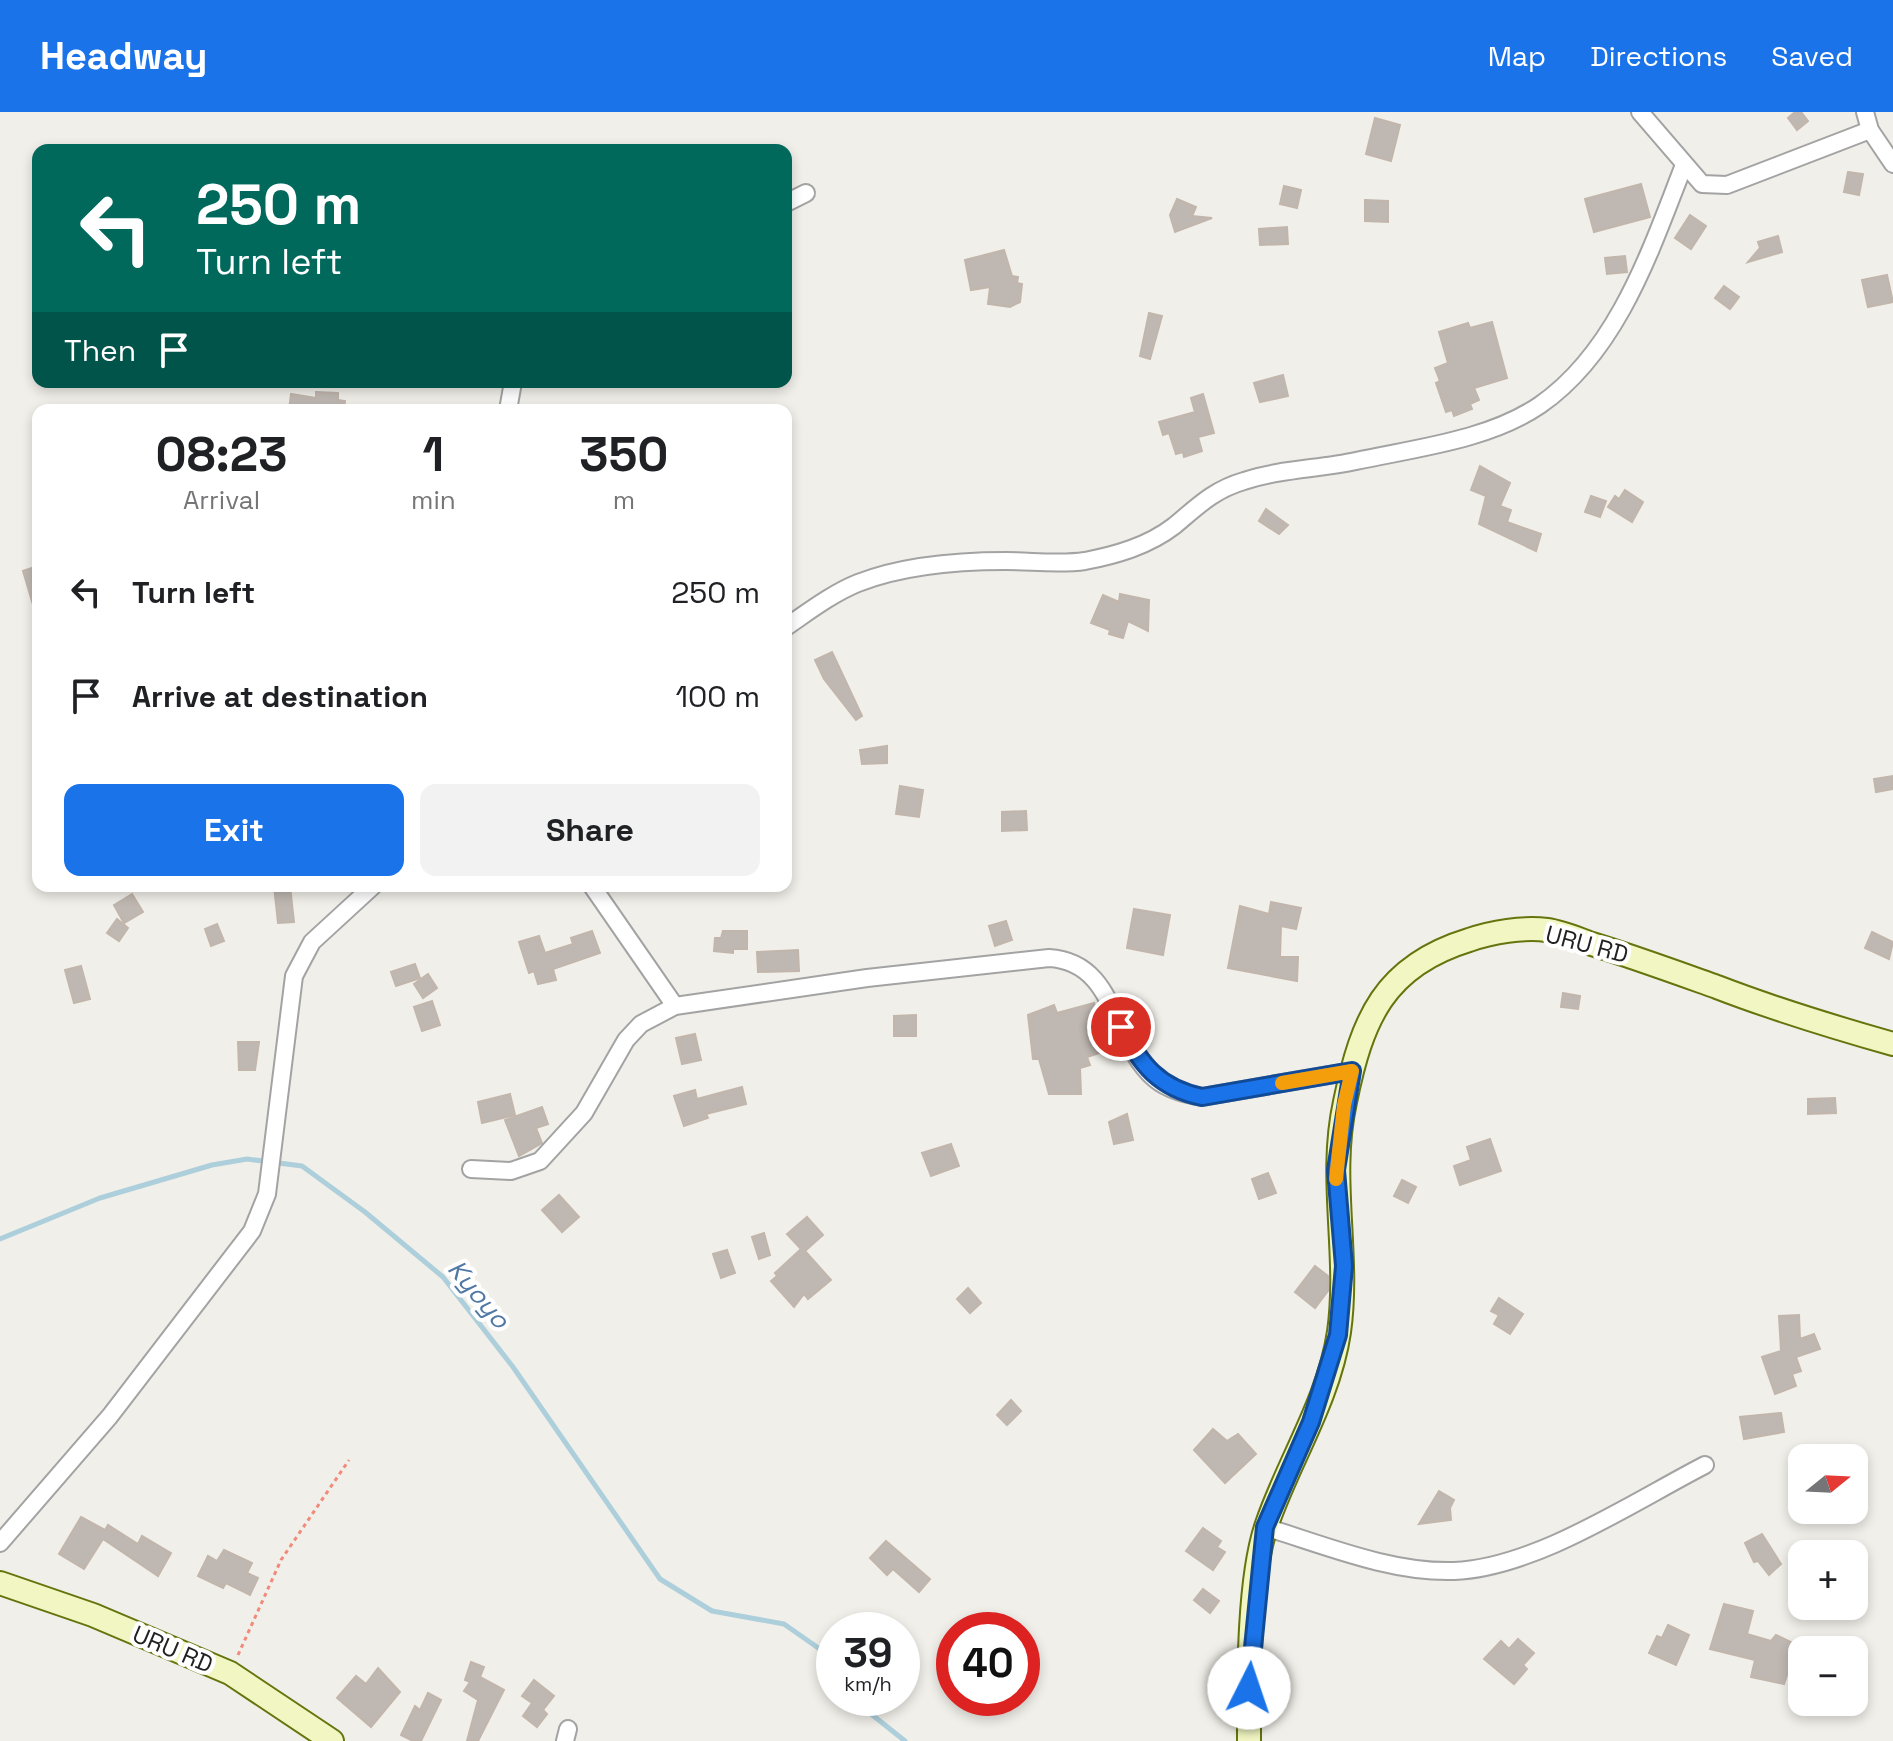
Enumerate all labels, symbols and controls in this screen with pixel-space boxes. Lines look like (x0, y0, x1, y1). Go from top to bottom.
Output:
text: Headway (40, 32, 207, 80)
text: Map (1488, 38, 1546, 74)
text: Directions (1590, 38, 1727, 74)
text: Saved (1771, 38, 1853, 74)
text: 250 m (196, 169, 361, 240)
icon: left (64, 176, 168, 280)
text: Turn left (196, 239, 343, 285)
icon: arrive (152, 328, 196, 372)
text: Then (64, 331, 136, 370)
text: 08:23 (156, 424, 287, 485)
text: 1 (423, 424, 444, 485)
text: 350 (579, 424, 668, 485)
text: Arrival (183, 483, 260, 517)
text: min (411, 483, 456, 517)
text: m (613, 483, 635, 517)
icon: left (64, 570, 108, 614)
text: Turn left (132, 573, 255, 612)
text: 250 m (671, 573, 760, 612)
icon: arrive (64, 674, 108, 718)
text: Arrive at destination (132, 677, 428, 716)
text: 100 m (675, 677, 760, 716)
button: Exit (64, 784, 404, 876)
button: Share (420, 784, 760, 876)
street label: URU RD (1542, 918, 1632, 970)
pin (1087, 993, 1155, 1061)
icon: arrive (1099, 1005, 1143, 1049)
water label: Kyoyo (440, 1253, 518, 1336)
north arrow (1788, 1444, 1868, 1524)
map controls (1788, 1444, 1868, 1716)
button: + (1788, 1540, 1868, 1620)
speed limit sign: 40 (936, 1612, 1040, 1716)
street label: URU RD (128, 1618, 218, 1680)
text: 39 (843, 1628, 893, 1679)
button: − (1788, 1636, 1868, 1716)
position arrow (1207, 1646, 1291, 1730)
text: km/h (844, 1671, 892, 1697)

